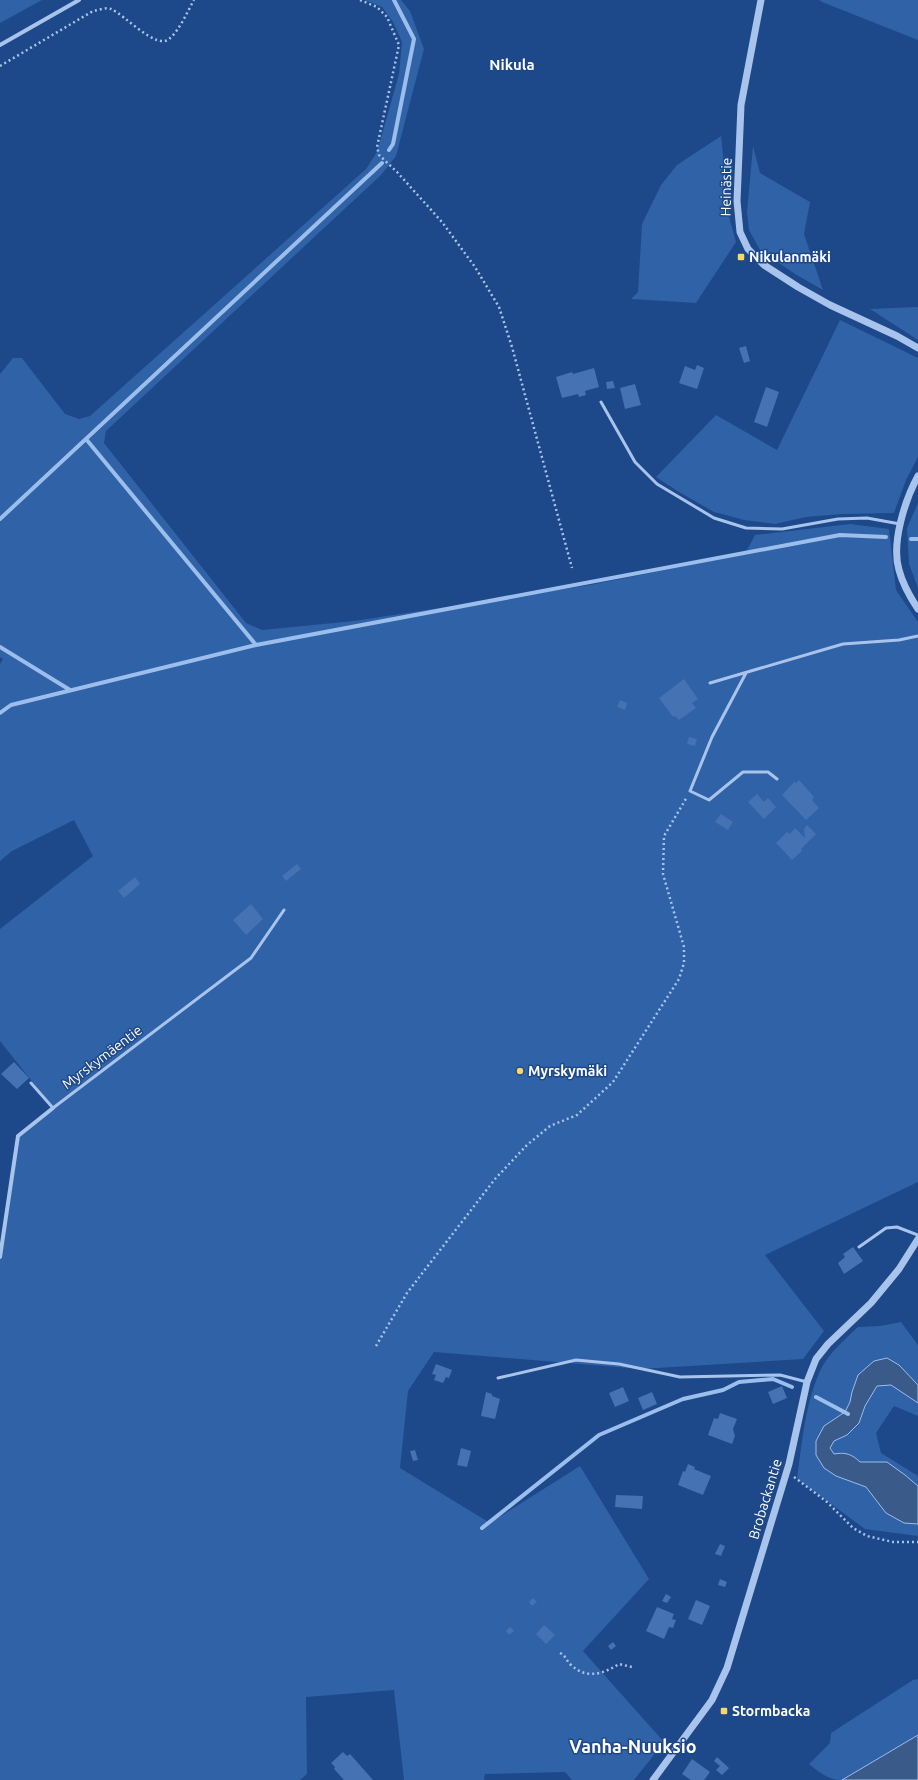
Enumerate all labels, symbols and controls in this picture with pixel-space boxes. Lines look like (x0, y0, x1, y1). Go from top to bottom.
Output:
district label: Nikula (489, 56, 535, 73)
street label: Heinästie (717, 157, 735, 217)
place label: Nikulanmäki (749, 249, 831, 265)
marker: Nikulanmäki (736, 252, 746, 262)
street label: Myrskymäentie (59, 1022, 145, 1092)
place label: Myrskymäki (528, 1063, 607, 1079)
marker: Myrskymäki (515, 1066, 525, 1076)
street label: Brobackantie (745, 1457, 785, 1541)
place label: Stormbacka (732, 1703, 810, 1719)
marker: Stormbacka (719, 1706, 729, 1716)
district label: Vanha-Nuuksio (569, 1736, 697, 1756)

